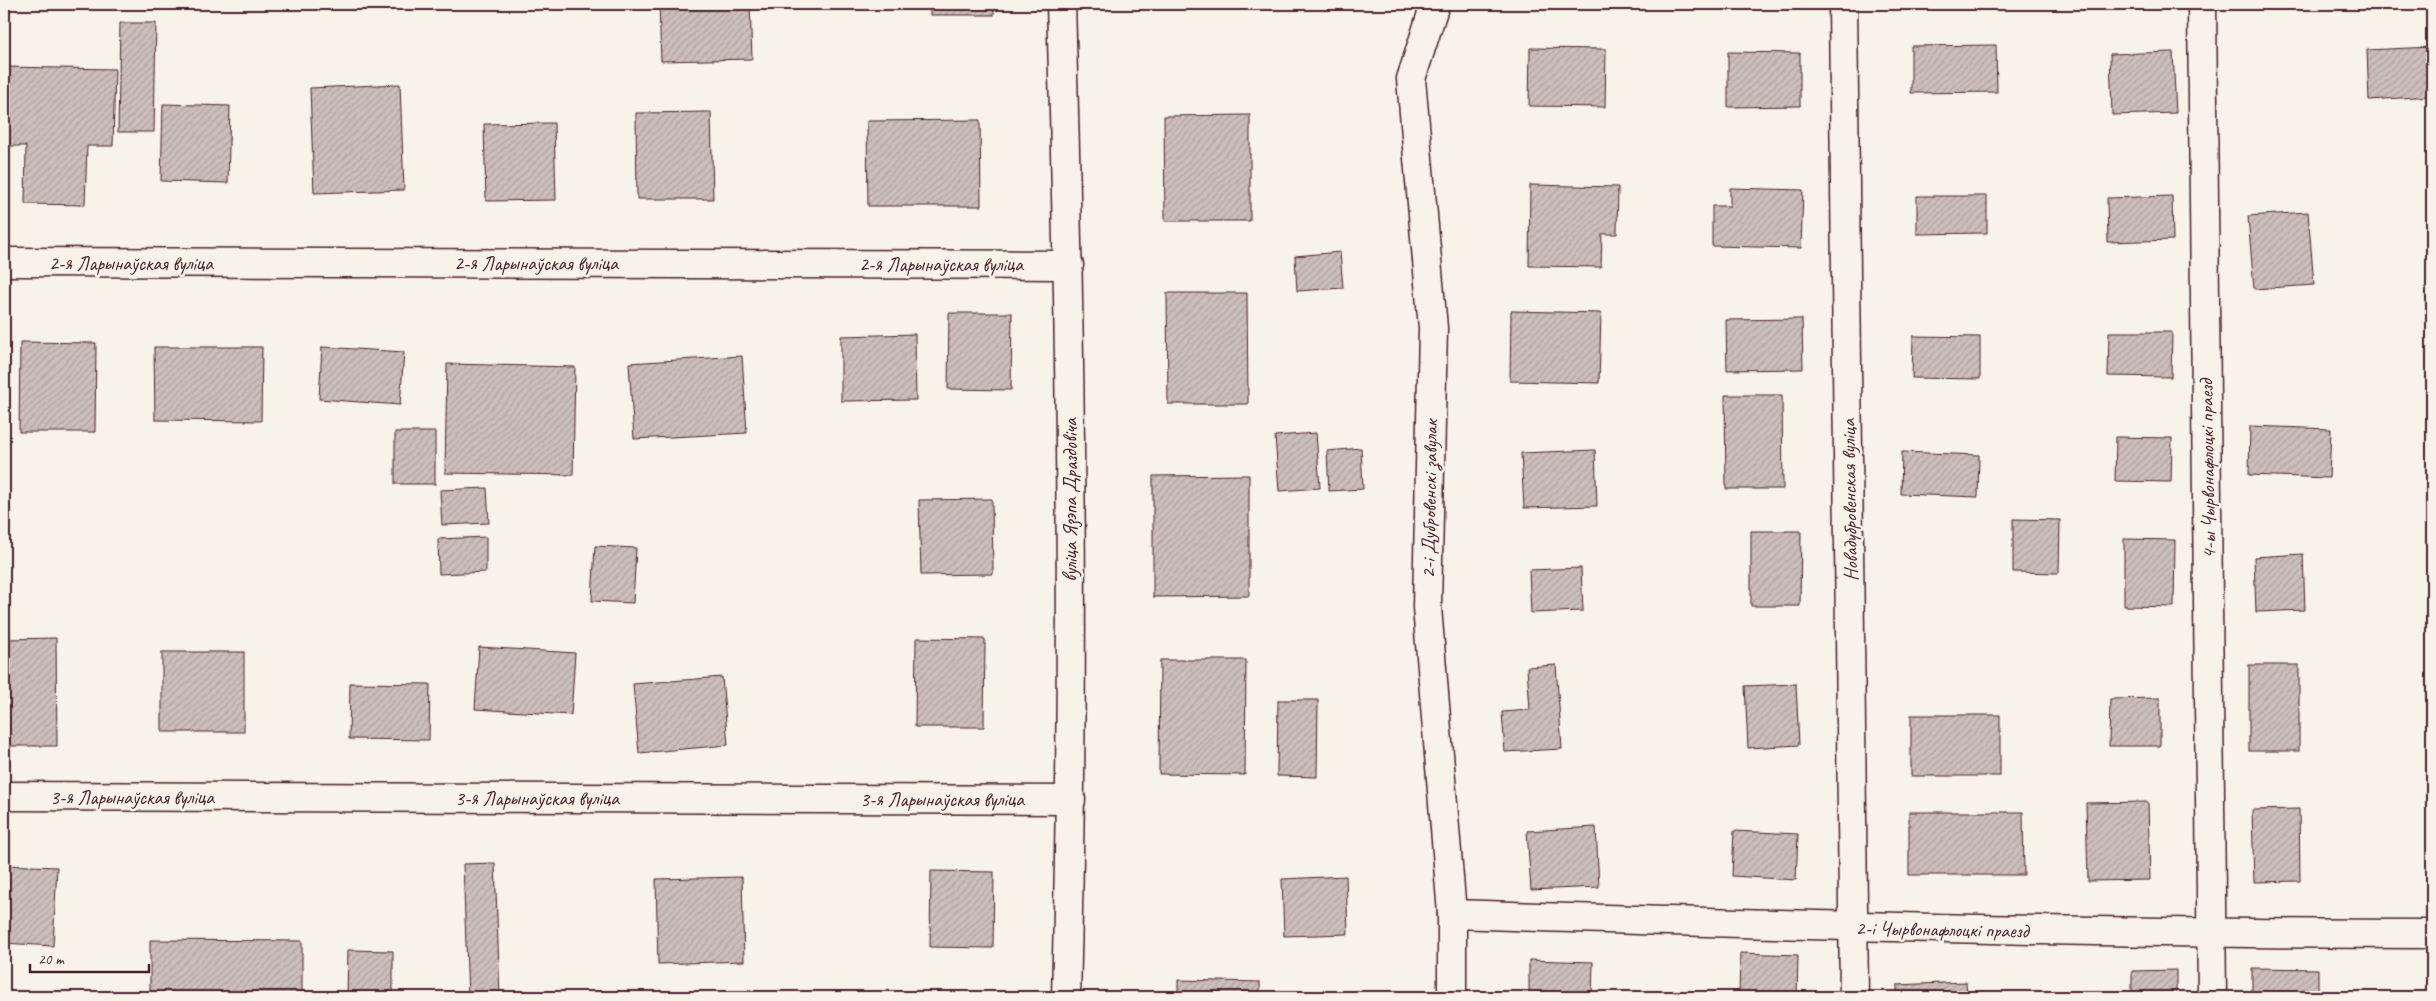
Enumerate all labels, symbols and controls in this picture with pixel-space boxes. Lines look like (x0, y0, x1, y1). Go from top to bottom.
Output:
street label: 2-я Ларынаўская вуліца (49, 251, 214, 276)
street label: 2-я Ларынаўская вуліца (454, 251, 619, 276)
street label: 2-я Ларынаўская вуліца (859, 252, 1024, 277)
street label: 4-ы Чырвонафлоцкі праезд (2193, 377, 2222, 559)
street label: вуліца Язэпа Драздовіча (1058, 417, 1083, 582)
street label: 2-і Дубровенскі завулак (1416, 418, 1444, 579)
street label: Новадубровенская вуліца (1836, 418, 1863, 581)
street label: 3-я Ларынаўская вуліца (50, 785, 215, 810)
street label: 3-я Ларынаўская вуліца (455, 786, 620, 811)
street label: 3-я Ларынаўская вуліца (860, 787, 1025, 812)
street label: 2-і Чырвонафлоцкі праезд (1855, 915, 2031, 944)
scale bar (30, 941, 149, 973)
text: 20 m (38, 950, 65, 969)

